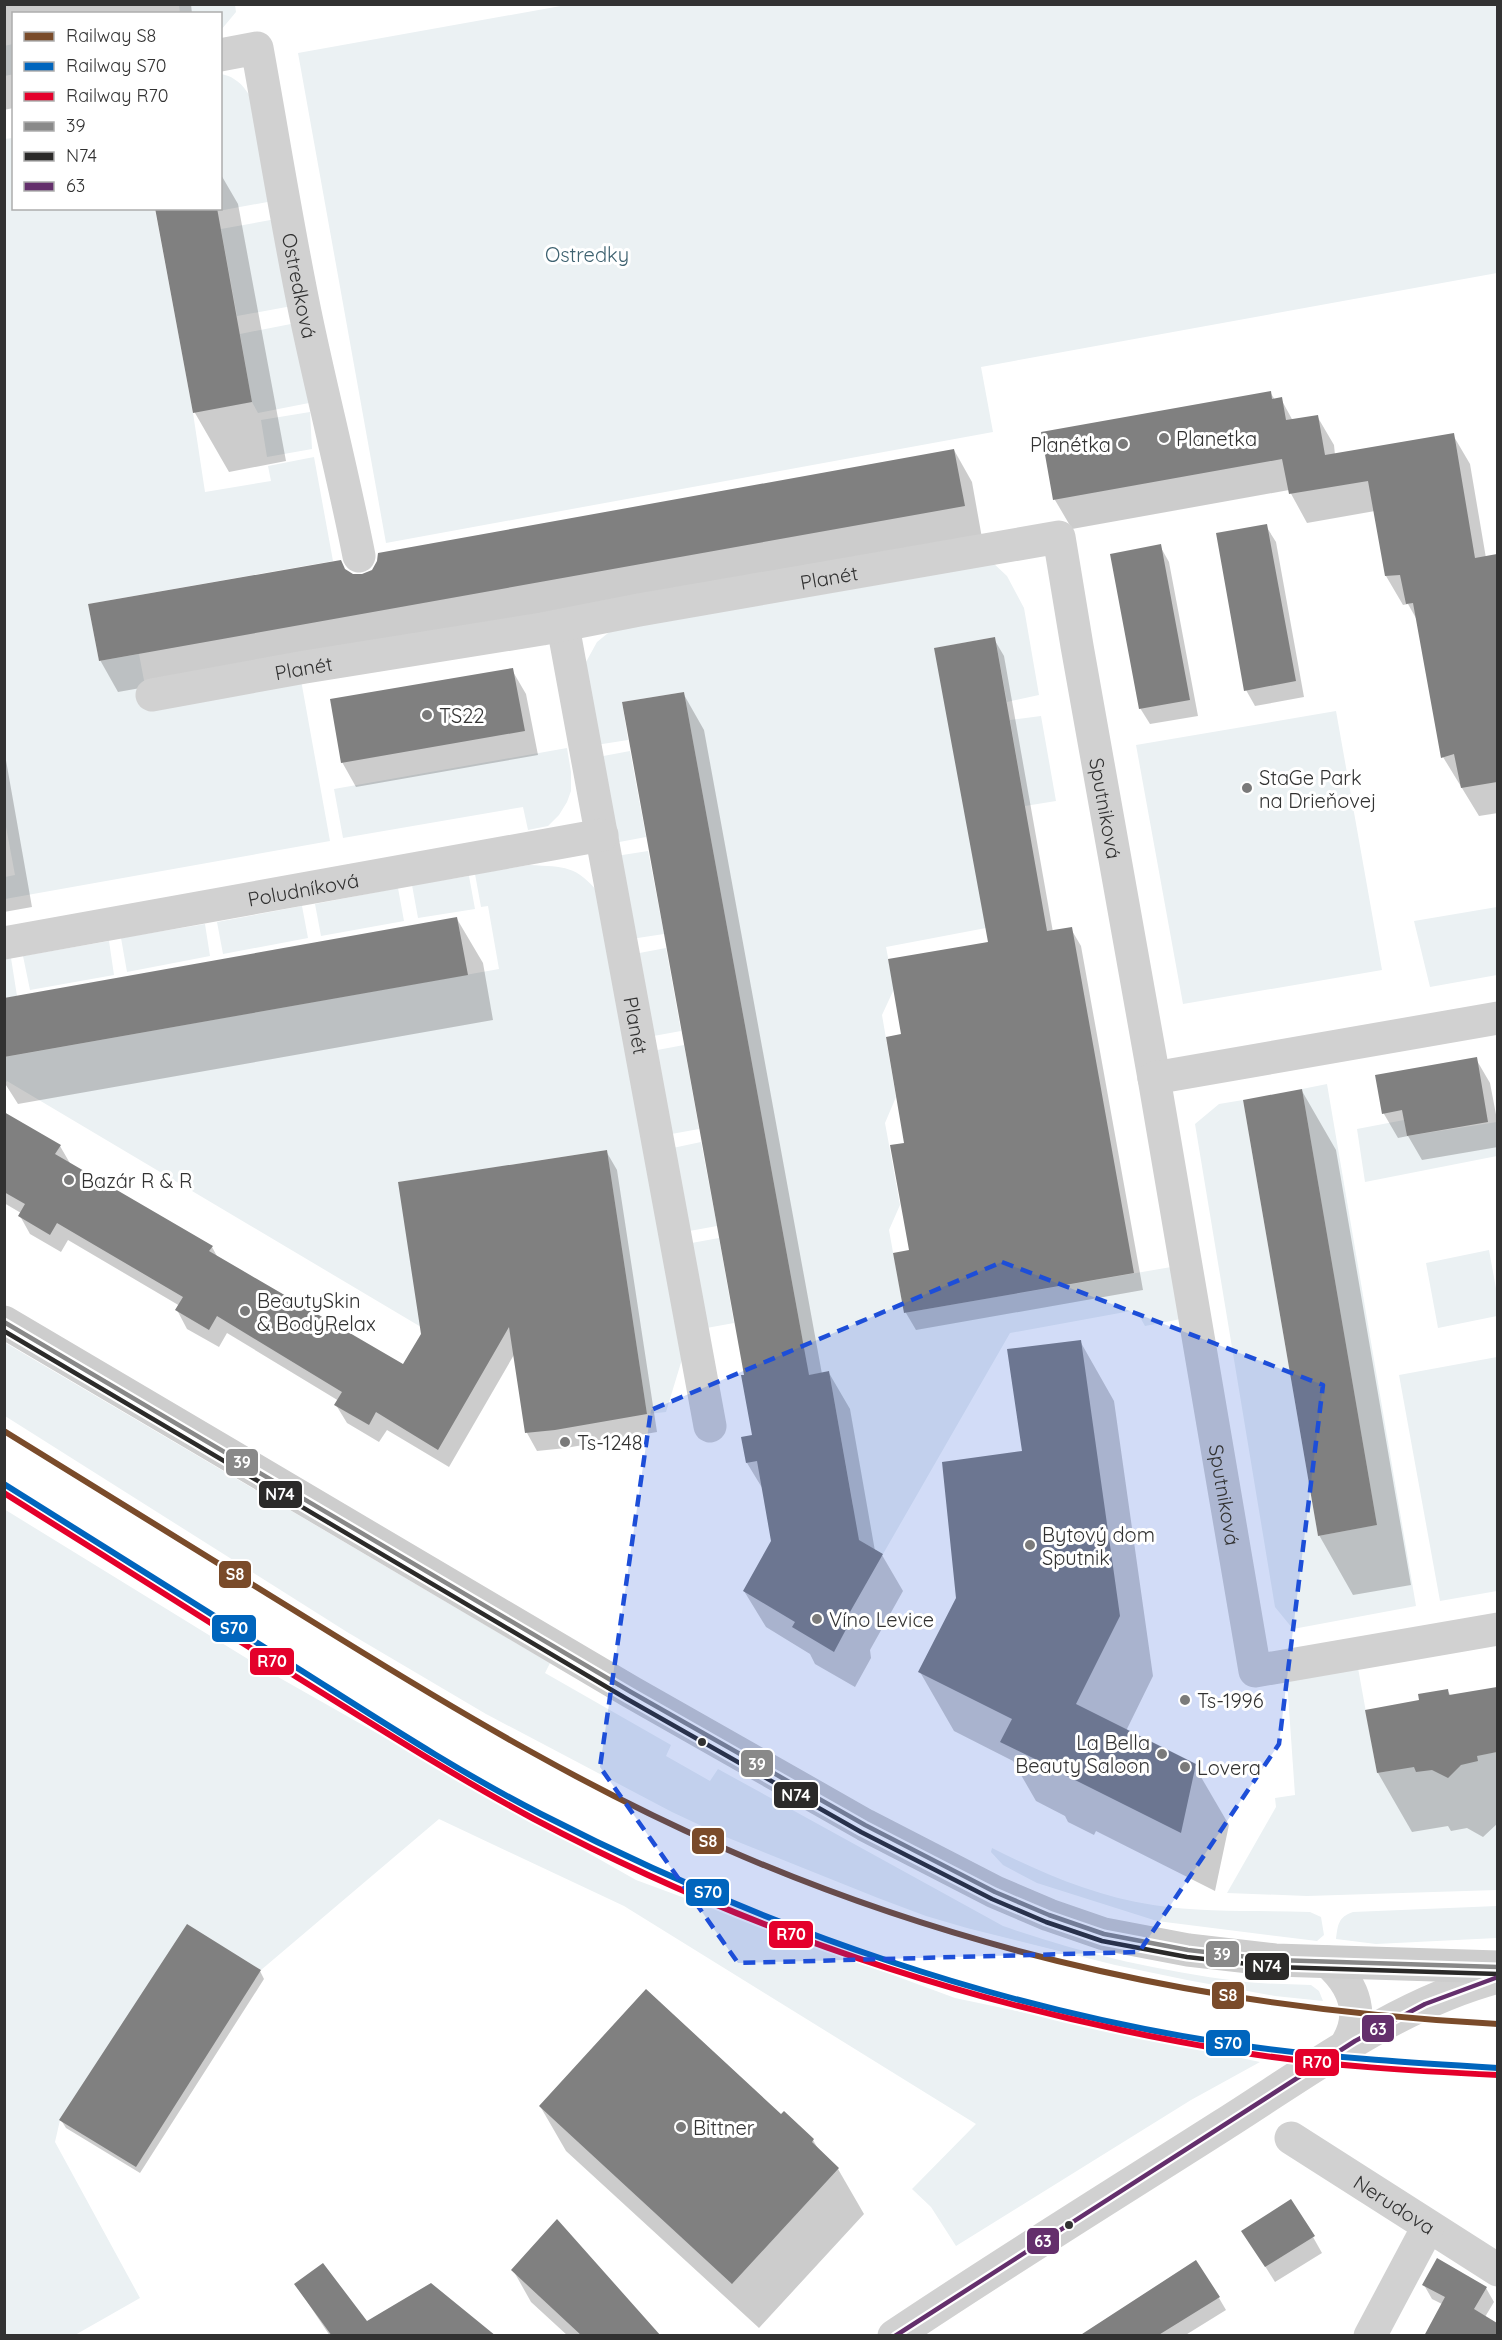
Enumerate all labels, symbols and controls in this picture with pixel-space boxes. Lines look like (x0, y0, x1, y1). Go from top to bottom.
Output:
legend (12, 12, 222, 210)
text: Railway S8 (66, 24, 156, 47)
text: Railway S70 (66, 54, 166, 77)
text: Railway R70 (66, 84, 168, 107)
text: 39 (66, 114, 85, 137)
text: N74 (66, 144, 97, 167)
text: 63 (66, 174, 85, 197)
street label: Ostredková (277, 231, 323, 341)
park label: Ostredky (545, 242, 629, 267)
place label: Planetka (1176, 426, 1257, 451)
marker: Planetka (1157, 431, 1171, 445)
place label: Planétka (1030, 432, 1111, 457)
marker: Planétka (1116, 437, 1130, 451)
street label: Planét (798, 560, 860, 594)
street label: Planét (273, 650, 334, 685)
place label: TS22 (439, 703, 484, 728)
marker: TS22 (420, 708, 434, 722)
street label: Sputniková (1085, 756, 1127, 861)
place label: StaGe Park na Drieňovej (1259, 765, 1377, 813)
marker: StaGe Park na Drieňovej (1240, 781, 1254, 795)
street label: Poludníková (246, 867, 361, 911)
street label: Planét (619, 994, 654, 1056)
place label: Bazár R & R (81, 1168, 192, 1193)
marker: Bazár R & R (62, 1173, 76, 1187)
place label: BeautySkin & BodyRelax (257, 1288, 376, 1336)
marker: BeautySkin & BodyRelax (238, 1304, 252, 1318)
place label: Ts-1248 (577, 1430, 643, 1455)
marker: Ts-1248 (558, 1435, 572, 1449)
street label: Sputniková (1204, 1442, 1246, 1547)
line badge: 39 (225, 1448, 259, 1477)
text: 39 (233, 1452, 251, 1472)
line badge: N74 (258, 1480, 303, 1509)
text: N74 (265, 1484, 295, 1504)
place label: Bytový dom Sputnik (1042, 1522, 1155, 1570)
marker: Bytový dom Sputnik (1023, 1538, 1037, 1552)
line badge: S8 (218, 1560, 252, 1589)
text: S8 (226, 1564, 244, 1584)
place label: Víno Levice (829, 1607, 934, 1632)
marker: Víno Levice (810, 1612, 824, 1626)
line badge: S70 (211, 1614, 257, 1643)
text: S70 (220, 1618, 248, 1638)
line badge: R70 (249, 1647, 295, 1676)
text: R70 (257, 1651, 287, 1671)
place label: Ts-1996 (1197, 1688, 1264, 1713)
marker: Ts-1996 (1178, 1693, 1192, 1707)
place label: La Bella Beauty Saloon (1015, 1730, 1150, 1778)
unlabelled marker (696, 1736, 708, 1748)
marker: La Bella Beauty Saloon (1155, 1747, 1169, 1761)
line badge: 39 (740, 1749, 774, 1778)
text: 39 (748, 1754, 766, 1774)
place label: Lovera (1197, 1755, 1261, 1780)
marker: Lovera (1178, 1760, 1192, 1774)
line badge: N74 (773, 1781, 819, 1809)
text: N74 (781, 1785, 811, 1805)
line badge: S8 (691, 1827, 725, 1855)
text: S8 (699, 1831, 717, 1851)
line badge: S70 (685, 1878, 730, 1907)
text: S70 (694, 1882, 722, 1902)
line badge: R70 (768, 1920, 814, 1949)
text: R70 (776, 1924, 806, 1944)
line badge: 39 (1205, 1940, 1240, 1968)
text: 39 (1213, 1944, 1231, 1964)
line badge: N74 (1244, 1952, 1290, 1981)
text: N74 (1252, 1956, 1282, 1976)
line badge: S8 (1211, 1981, 1245, 2010)
text: S8 (1219, 1985, 1237, 2005)
line badge: 63 (1361, 2014, 1395, 2043)
text: 63 (1369, 2019, 1387, 2039)
line badge: S70 (1205, 2029, 1251, 2057)
text: S70 (1214, 2033, 1242, 2053)
line badge: R70 (1294, 2048, 1340, 2077)
text: R70 (1302, 2052, 1332, 2072)
place label: Bittner (693, 2115, 755, 2140)
marker: Bittner (674, 2120, 688, 2134)
street label: Nerudova (1349, 2169, 1440, 2239)
unlabelled marker (1063, 2219, 1075, 2231)
line badge: 63 (1026, 2227, 1060, 2255)
text: 63 (1034, 2231, 1052, 2251)

